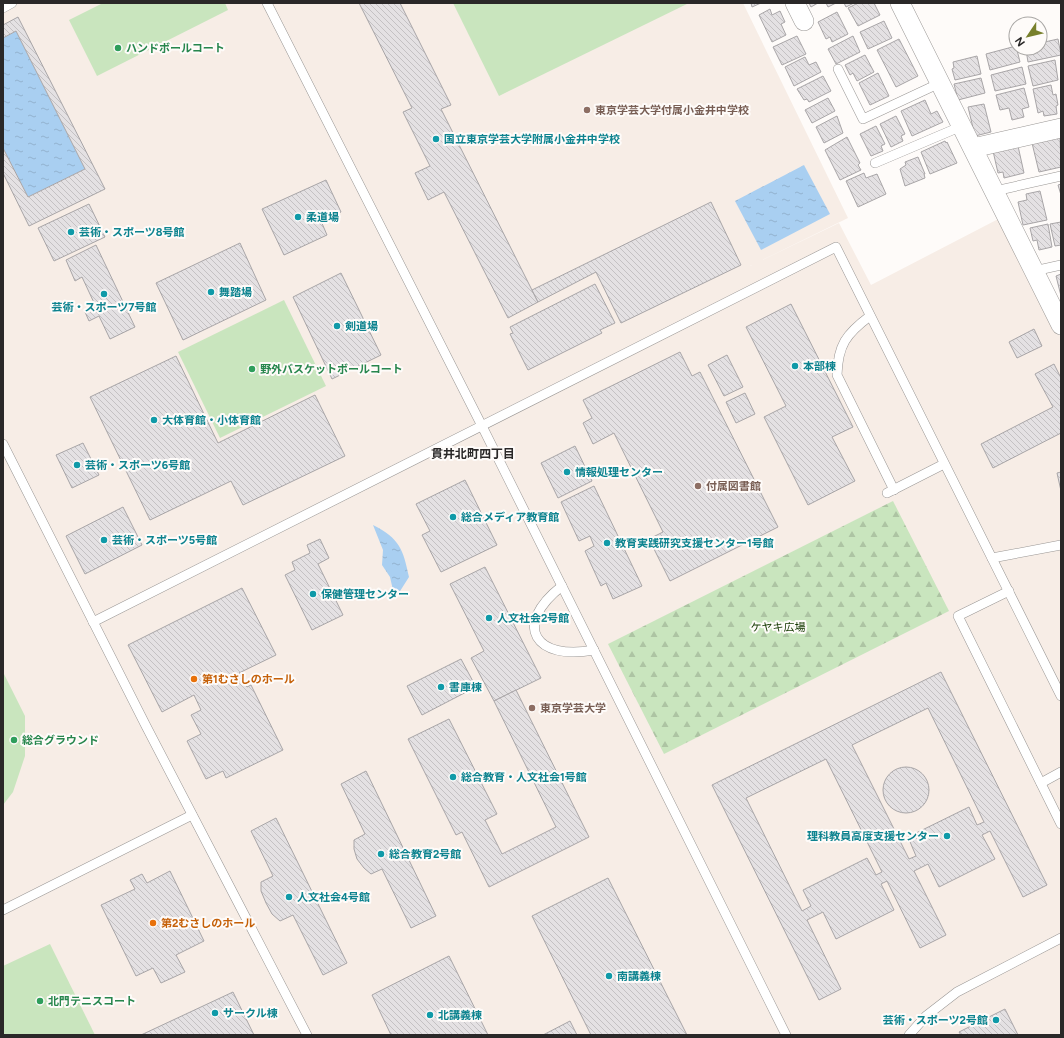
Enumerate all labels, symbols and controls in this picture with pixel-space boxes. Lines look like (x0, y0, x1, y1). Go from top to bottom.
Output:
north arrow (1008, 16, 1048, 56)
text: N (1012, 34, 1028, 49)
place label: ハンドボールコート (126, 42, 225, 55)
marker: ハンドボールコート (113, 43, 123, 53)
place label: 東京学芸大学付属小金井中学校 (595, 104, 749, 117)
marker: 東京学芸大学付属小金井中学校 (582, 105, 592, 115)
place label: 国立東京学芸大学附属小金井中学校 (444, 133, 620, 146)
marker: 国立東京学芸大学附属小金井中学校 (431, 134, 441, 144)
place label: 柔道場 (306, 211, 339, 224)
marker: 柔道場 (293, 212, 303, 222)
place label: 芸術・スポーツ8号館 (79, 226, 185, 239)
marker: 芸術・スポーツ8号館 (66, 227, 76, 237)
place label: 舞踏場 (219, 286, 252, 299)
marker: 舞踏場 (206, 287, 216, 297)
marker: 芸術・スポーツ7号館 (99, 289, 109, 299)
place label: 芸術・スポーツ7号館 (52, 301, 156, 314)
place label: 剣道場 (345, 320, 378, 333)
marker: 剣道場 (332, 321, 342, 331)
place label: 本部棟 (803, 360, 836, 373)
marker: 本部棟 (790, 361, 800, 371)
place label: 野外バスケットボールコート (260, 363, 403, 376)
marker: 野外バスケットボールコート (247, 364, 257, 374)
place label: 大体育館・小体育館 (162, 414, 261, 427)
marker: 大体育館・小体育館 (149, 415, 159, 425)
district label: 貫井北町四丁目 (431, 447, 515, 461)
place label: 芸術・スポーツ6号館 (85, 459, 190, 472)
marker: 芸術・スポーツ6号館 (72, 460, 82, 470)
place label: 情報処理センター (575, 466, 663, 479)
marker: 情報処理センター (562, 467, 572, 477)
place label: 付属図書館 (706, 480, 761, 493)
marker: 付属図書館 (693, 481, 703, 491)
place label: 総合メディア教育館 (461, 511, 559, 524)
marker: 総合メディア教育館 (448, 512, 458, 522)
place label: 芸術・スポーツ5号館 (112, 534, 217, 547)
marker: 芸術・スポーツ5号館 (99, 535, 109, 545)
place label: 教育実践研究支援センター1号館 (615, 537, 774, 550)
marker: 教育実践研究支援センター1号館 (602, 538, 612, 548)
place label: 保健管理センター (321, 588, 409, 601)
marker: 保健管理センター (308, 589, 318, 599)
place label: 人文社会2号館 (497, 612, 569, 625)
marker: 人文社会2号館 (484, 613, 494, 623)
park label: ケヤキ広場 (751, 621, 806, 634)
place label: 第1むさしのホール (202, 673, 295, 686)
marker: 第1むさしのホール (189, 674, 199, 684)
place label: 書庫棟 (449, 681, 482, 694)
marker: 書庫棟 (436, 682, 446, 692)
place label: 東京学芸大学 (540, 702, 606, 715)
marker: 東京学芸大学 (527, 703, 537, 713)
place label: 総合グラウンド (22, 734, 99, 747)
marker: 総合グラウンド (9, 735, 19, 745)
place label: 総合教育・人文社会1号館 (461, 771, 587, 784)
marker: 総合教育・人文社会1号館 (448, 772, 458, 782)
place label: 理科教員高度支援センター (807, 830, 939, 843)
marker: 理科教員高度支援センター (942, 831, 952, 841)
place label: 総合教育2号館 (389, 848, 461, 861)
marker: 総合教育2号館 (376, 849, 386, 859)
place label: 人文社会4号館 (297, 891, 370, 904)
marker: 人文社会4号館 (284, 892, 294, 902)
place label: 第2むさしのホール (161, 917, 255, 930)
marker: 第2むさしのホール (148, 918, 158, 928)
place label: 南講義棟 (617, 970, 661, 983)
marker: 南講義棟 (604, 971, 614, 981)
place label: 北門テニスコート (48, 995, 136, 1008)
marker: 北門テニスコート (35, 996, 45, 1006)
place label: サークル棟 (223, 1007, 278, 1020)
marker: サークル棟 (210, 1008, 220, 1018)
place label: 北講義棟 (438, 1009, 482, 1022)
marker: 北講義棟 (425, 1010, 435, 1020)
place label: 芸術・スポーツ2号館 (883, 1014, 988, 1027)
marker: 芸術・スポーツ2号館 (991, 1015, 1001, 1025)

